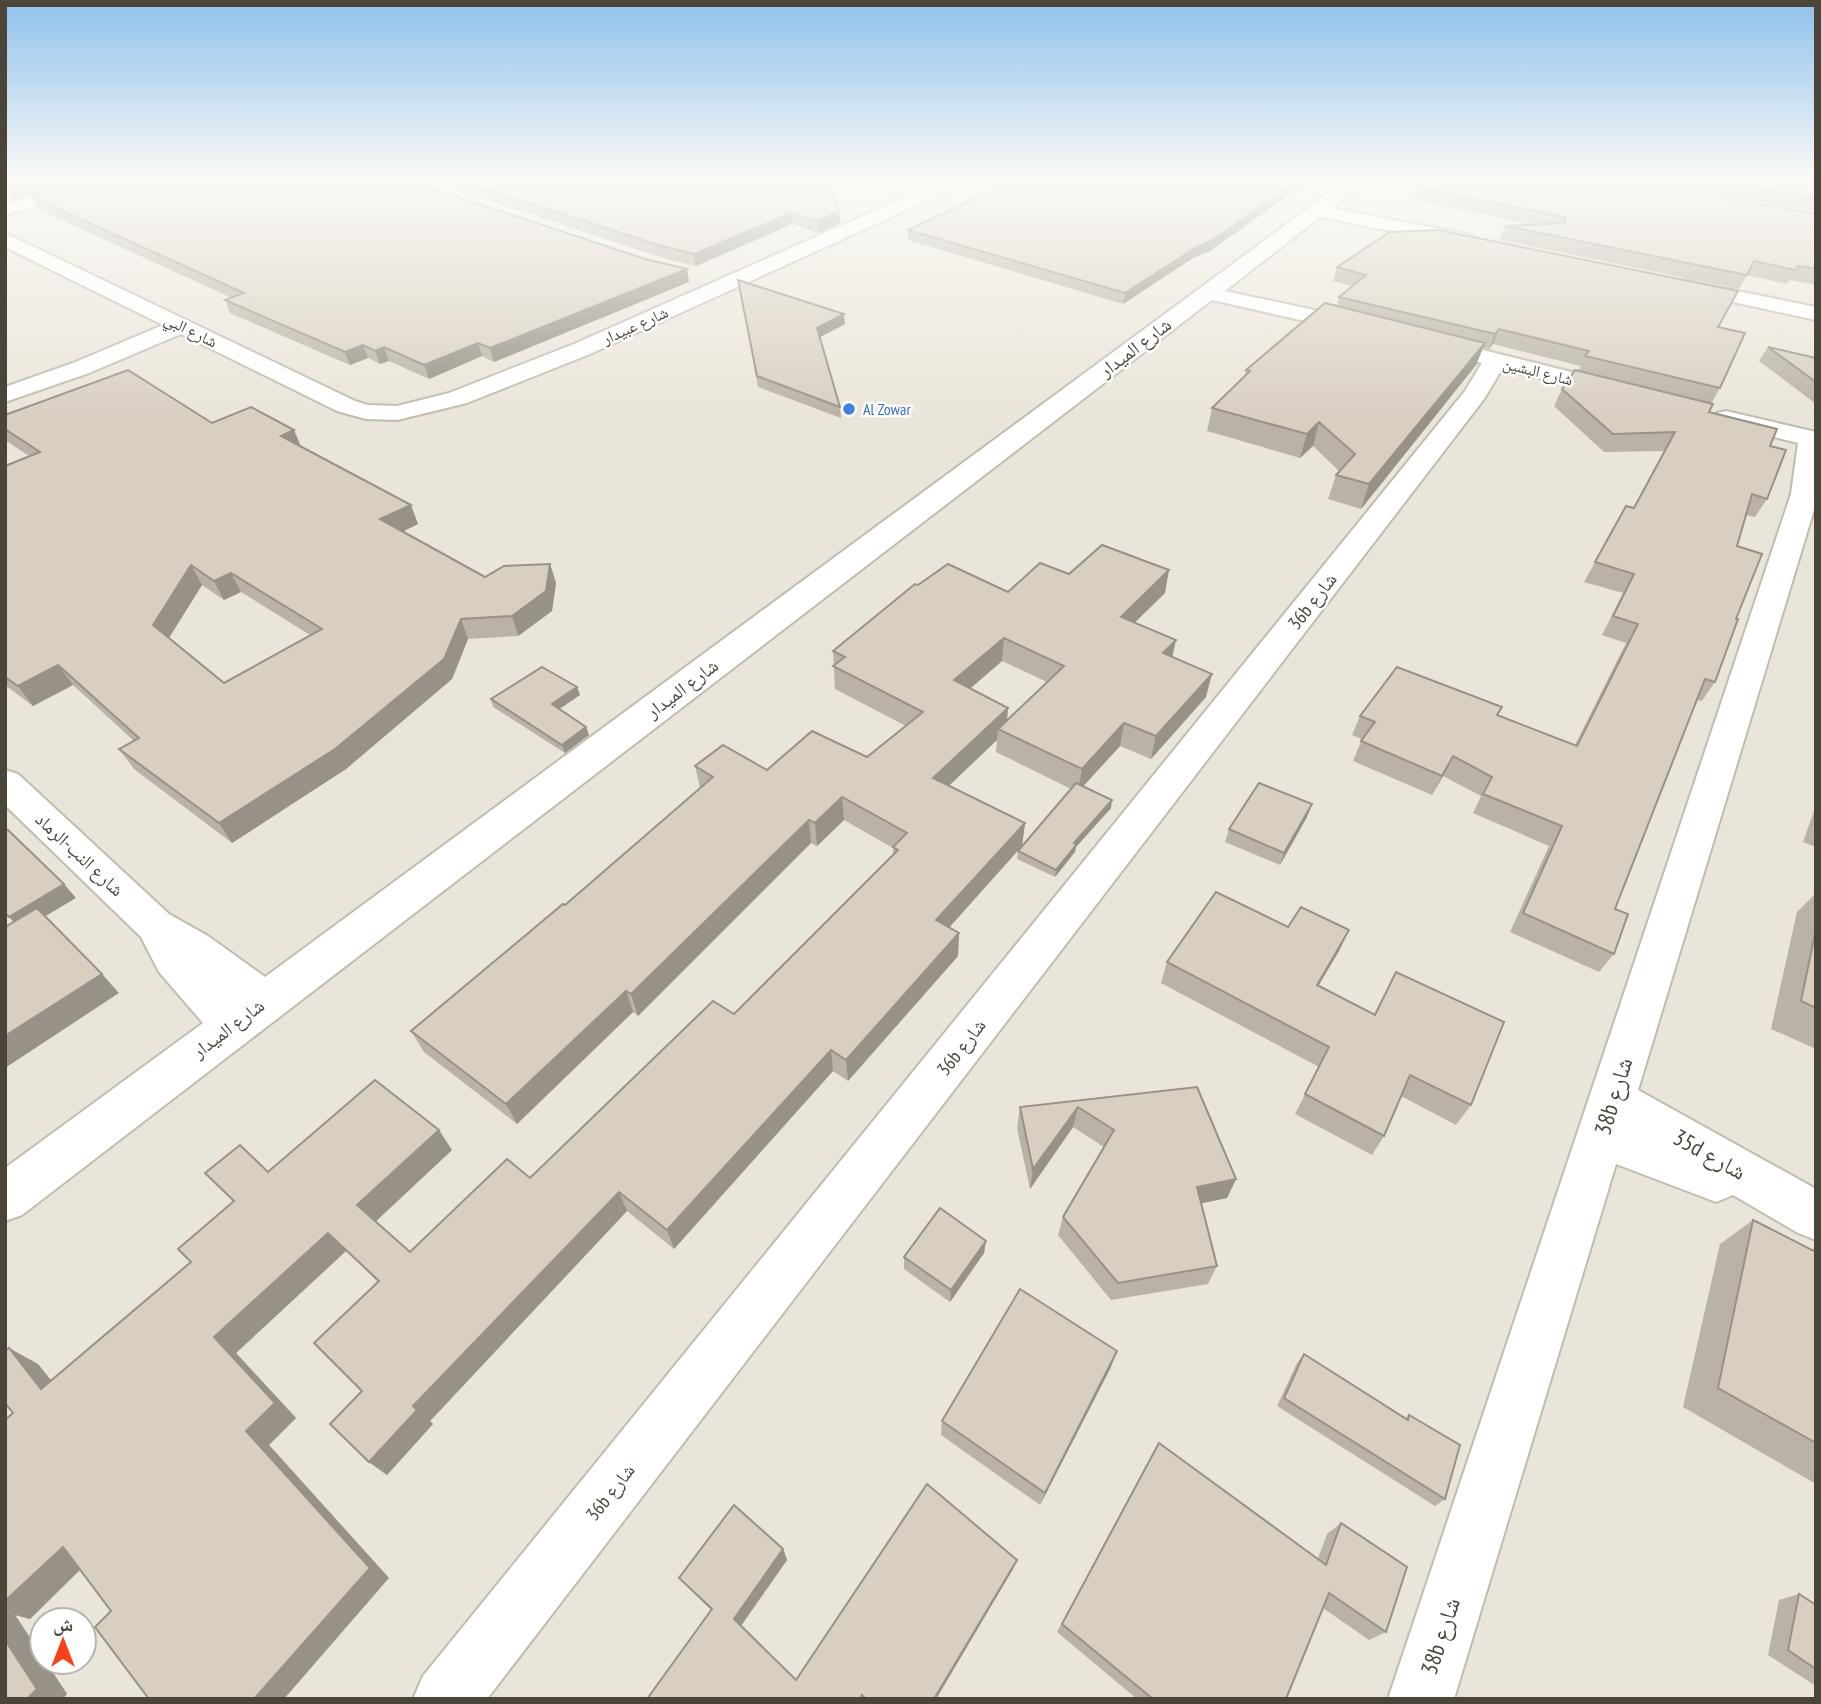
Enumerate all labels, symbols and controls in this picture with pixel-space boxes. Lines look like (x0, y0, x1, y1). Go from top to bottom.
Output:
street label: شارع عبيدار (598, 302, 671, 350)
street label: شارع البي (160, 309, 221, 354)
street label: شارع الميدار (1093, 312, 1176, 383)
street label: شارع البشين (1501, 353, 1575, 390)
place label: Al Zowar (863, 399, 911, 419)
marker: Al Zowar (841, 401, 857, 417)
street label: 36b شارع (1282, 568, 1342, 634)
street label: شارع الميدار (640, 653, 723, 724)
street label: شارع النب-الرماد (31, 807, 129, 901)
street label: شارع الميدار (186, 993, 269, 1064)
street label: 36b شارع (931, 1014, 991, 1080)
street label: 38b شارع (1588, 1054, 1639, 1138)
street label: 35d شارع (1668, 1122, 1752, 1187)
street label: 36b شارع (580, 1459, 640, 1525)
street label: 38b شارع (1414, 1594, 1467, 1678)
north arrow (28, 1606, 98, 1676)
text: ش (53, 1612, 73, 1636)

